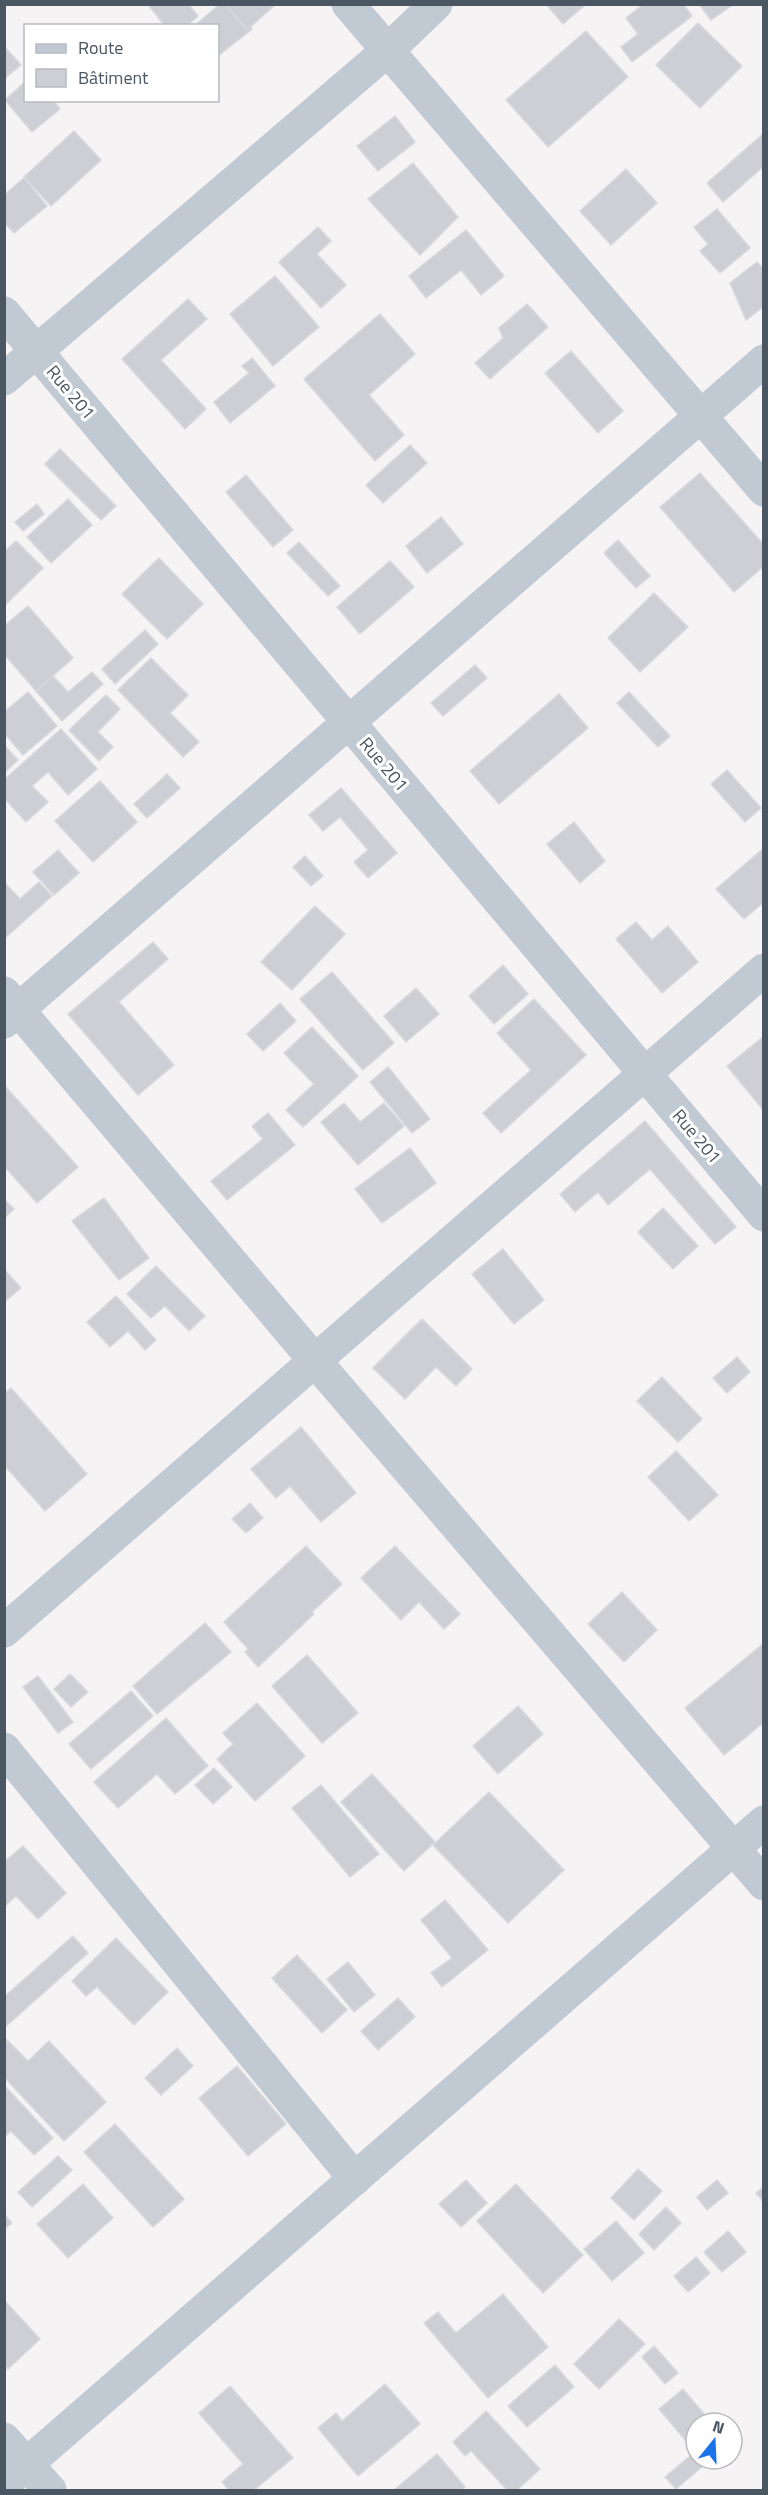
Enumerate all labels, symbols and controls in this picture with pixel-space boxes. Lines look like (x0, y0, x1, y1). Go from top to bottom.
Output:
legend (24, 24, 219, 102)
text: Route (78, 34, 123, 61)
text: Bâtiment (78, 64, 149, 91)
street label: Rue 201 (40, 359, 102, 425)
street label: Rue 201 (353, 731, 415, 797)
street label: Rue 201 (666, 1103, 728, 1169)
north arrow (684, 2411, 744, 2471)
text: N (710, 2414, 728, 2440)

